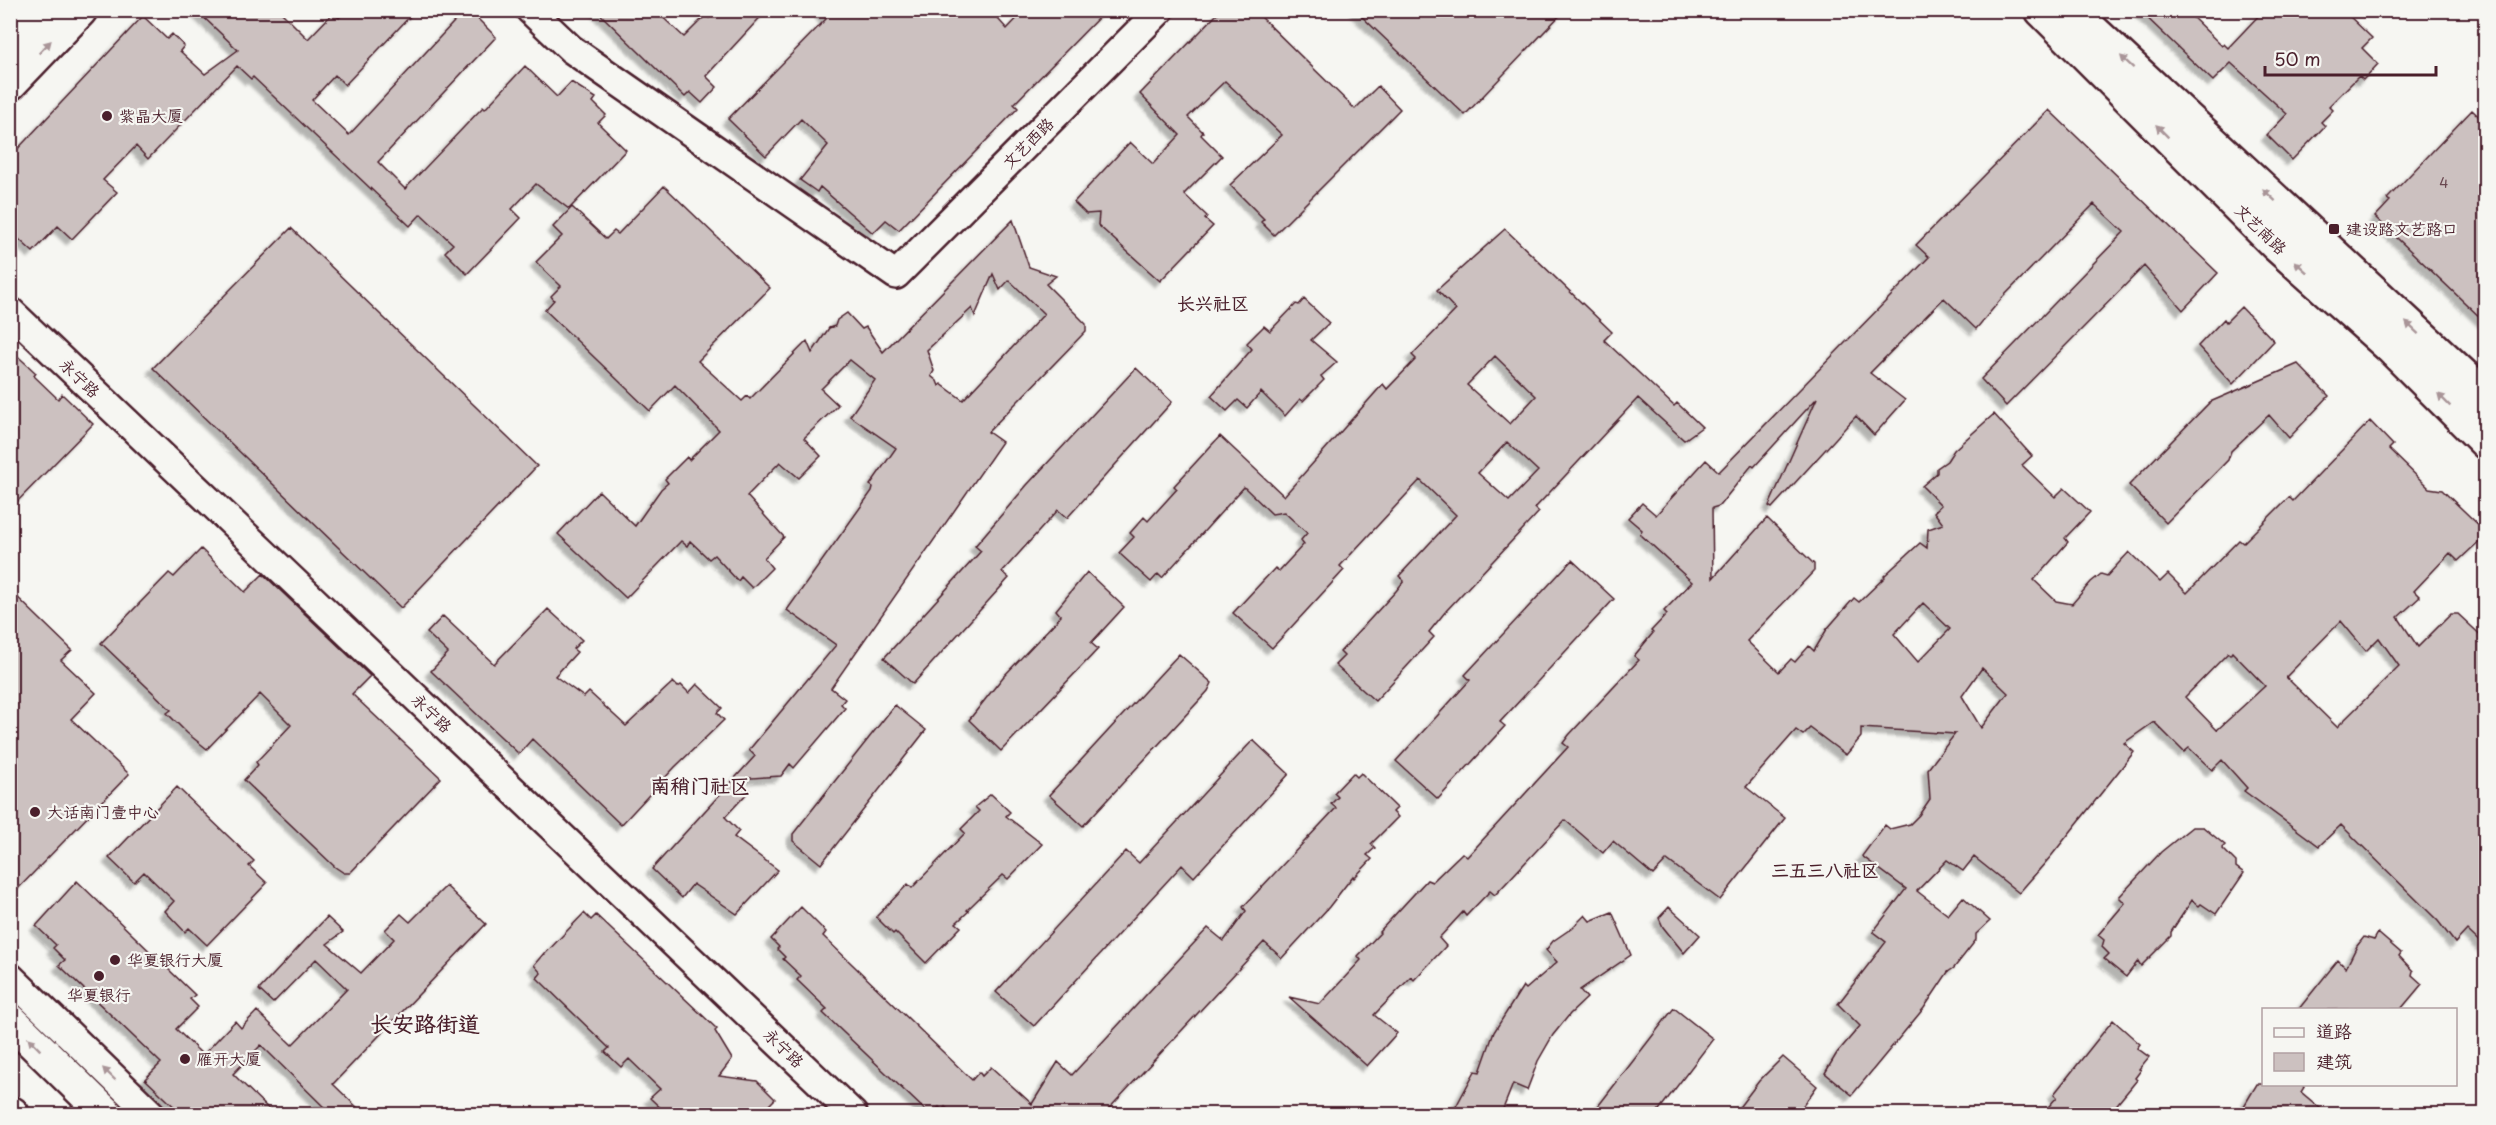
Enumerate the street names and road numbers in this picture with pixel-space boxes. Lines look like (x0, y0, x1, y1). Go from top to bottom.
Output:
street label: 文艺西路 (996, 111, 1058, 173)
street label: 文艺南路 (2230, 197, 2293, 259)
street label: 永宁路 (55, 352, 106, 403)
street label: 永宁路 (407, 687, 458, 738)
street label: 永宁路 (759, 1022, 810, 1073)

